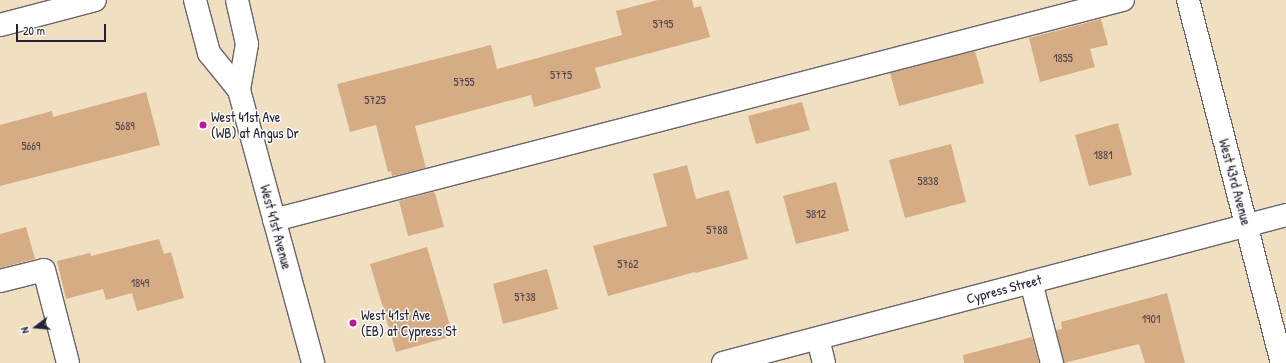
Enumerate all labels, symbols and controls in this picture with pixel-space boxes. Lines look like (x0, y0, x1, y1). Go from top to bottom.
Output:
scale bar (18, 16, 108, 42)
house number: 5795 (653, 17, 673, 31)
text: 20 m (23, 22, 45, 39)
house number: 1855 (1053, 51, 1073, 65)
house number: 5775 (550, 68, 572, 82)
house number: 5755 (453, 75, 475, 89)
house number: 5725 (364, 93, 386, 107)
place label: West 41st Ave (WB) at Angus Dr (211, 109, 299, 142)
house number: 5689 (115, 119, 135, 133)
marker: West 41st Ave (WB) at Angus Dr (198, 120, 208, 130)
street label: West 43rd Avenue (1215, 137, 1255, 227)
house number: 5669 (21, 139, 41, 153)
house number: 1881 (1093, 148, 1113, 162)
house number: 5838 (918, 174, 938, 188)
street label: West 41st Avenue (257, 183, 295, 271)
house number: 5812 (806, 207, 826, 221)
house number: 5788 (706, 223, 728, 237)
house number: 5762 (617, 257, 639, 271)
street label: Cypress Street (965, 271, 1043, 307)
house number: 1849 (131, 276, 149, 290)
house number: 5738 (514, 290, 536, 304)
north arrow (16, 307, 56, 347)
place label: West 41st Ave (EB) at Cypress St (361, 307, 457, 340)
house number: 1901 (1142, 312, 1160, 326)
marker: West 41st Ave (EB) at Cypress St (348, 318, 358, 328)
text: N (17, 326, 32, 335)

